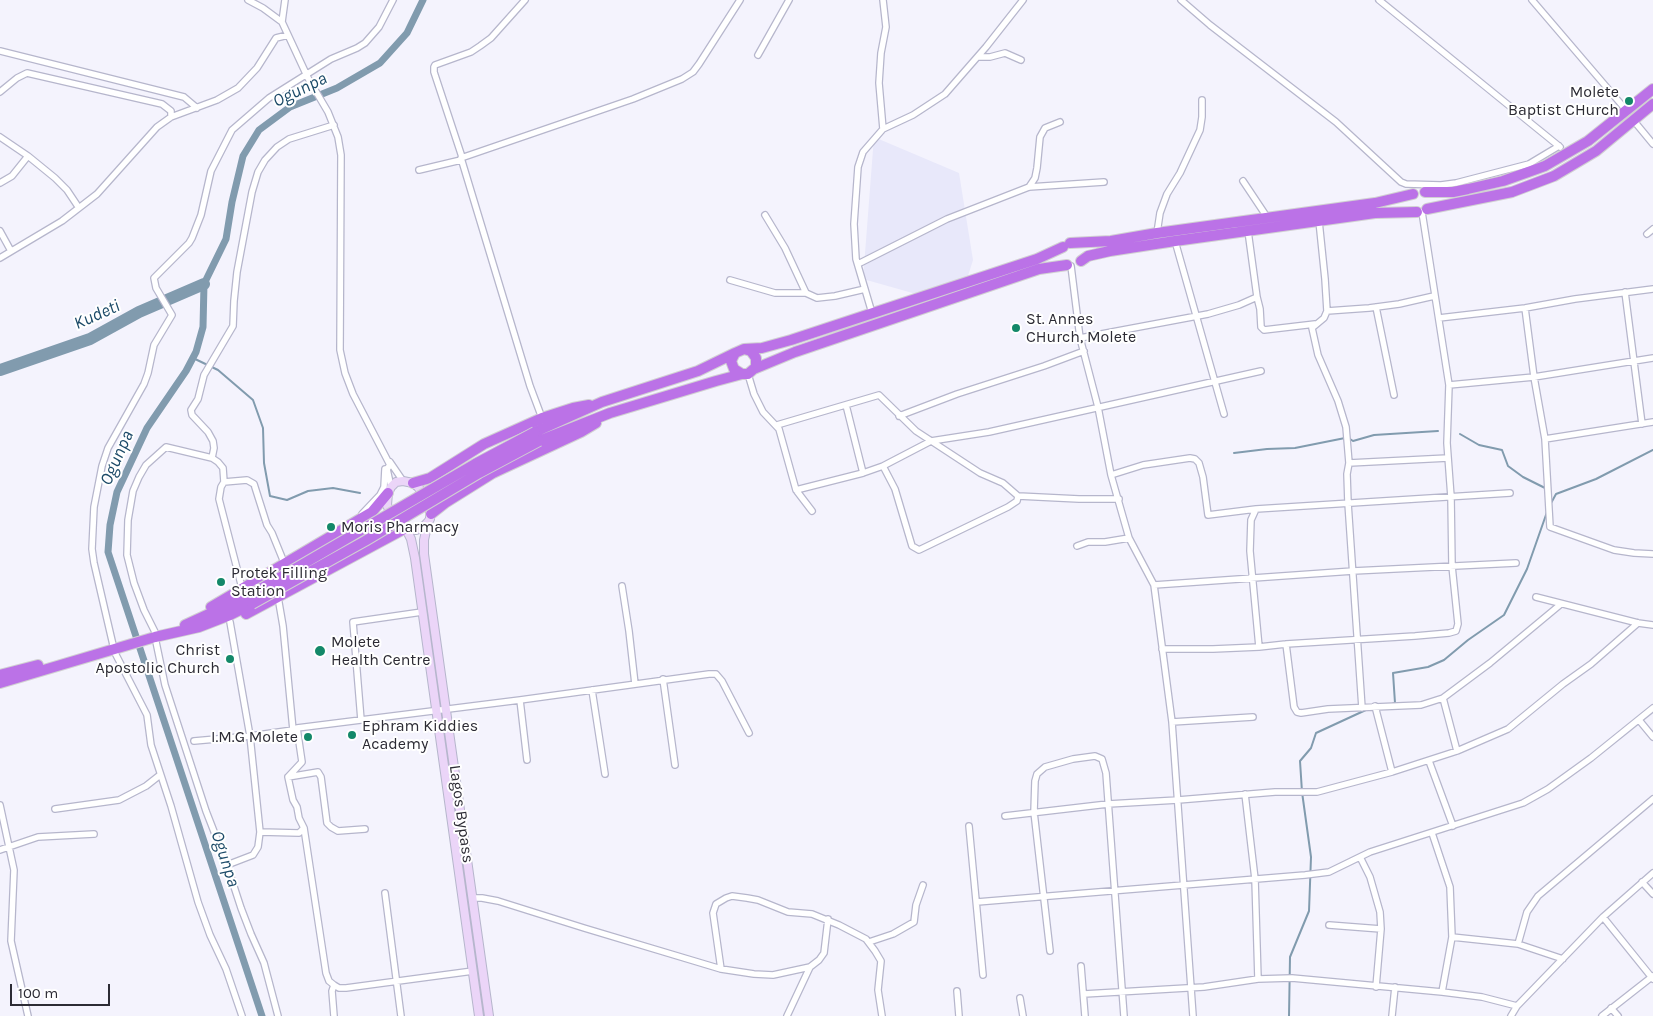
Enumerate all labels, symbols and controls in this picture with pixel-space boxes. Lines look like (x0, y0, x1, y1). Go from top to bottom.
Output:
water label: Ogunpa (269, 68, 331, 112)
place label: Molete Baptist CHurch (1508, 82, 1619, 120)
marker: Molete Baptist CHurch (1623, 95, 1635, 107)
water label: Kudeti (70, 295, 124, 335)
place label: St. Annes CHurch, Molete (1026, 309, 1136, 347)
marker: St. Annes CHurch, Molete (1010, 322, 1022, 334)
water label: Ogunpa (95, 427, 139, 489)
place label: Moris Pharmacy (341, 517, 459, 537)
marker: Moris Pharmacy (325, 521, 337, 533)
place label: Protek Filling Station (231, 563, 327, 601)
marker: Protek Filling Station (215, 576, 227, 588)
place label: Molete Health Centre (331, 632, 430, 670)
place label: Christ Apostolic Church (95, 640, 220, 678)
marker: Molete Health Centre (313, 644, 327, 658)
marker: Christ Apostolic Church (224, 653, 236, 665)
place label: Ephram Kiddies Academy (362, 716, 478, 754)
place label: I.M.G Molete (211, 727, 298, 747)
marker: Ephram Kiddies Academy (346, 729, 358, 741)
marker: I.M.G Molete (302, 731, 314, 743)
street label: Lagos Bypass (445, 764, 477, 864)
water label: Ogunpa (206, 828, 244, 890)
scale bar (12, 974, 112, 1006)
text: 100 m (18, 984, 58, 1002)

